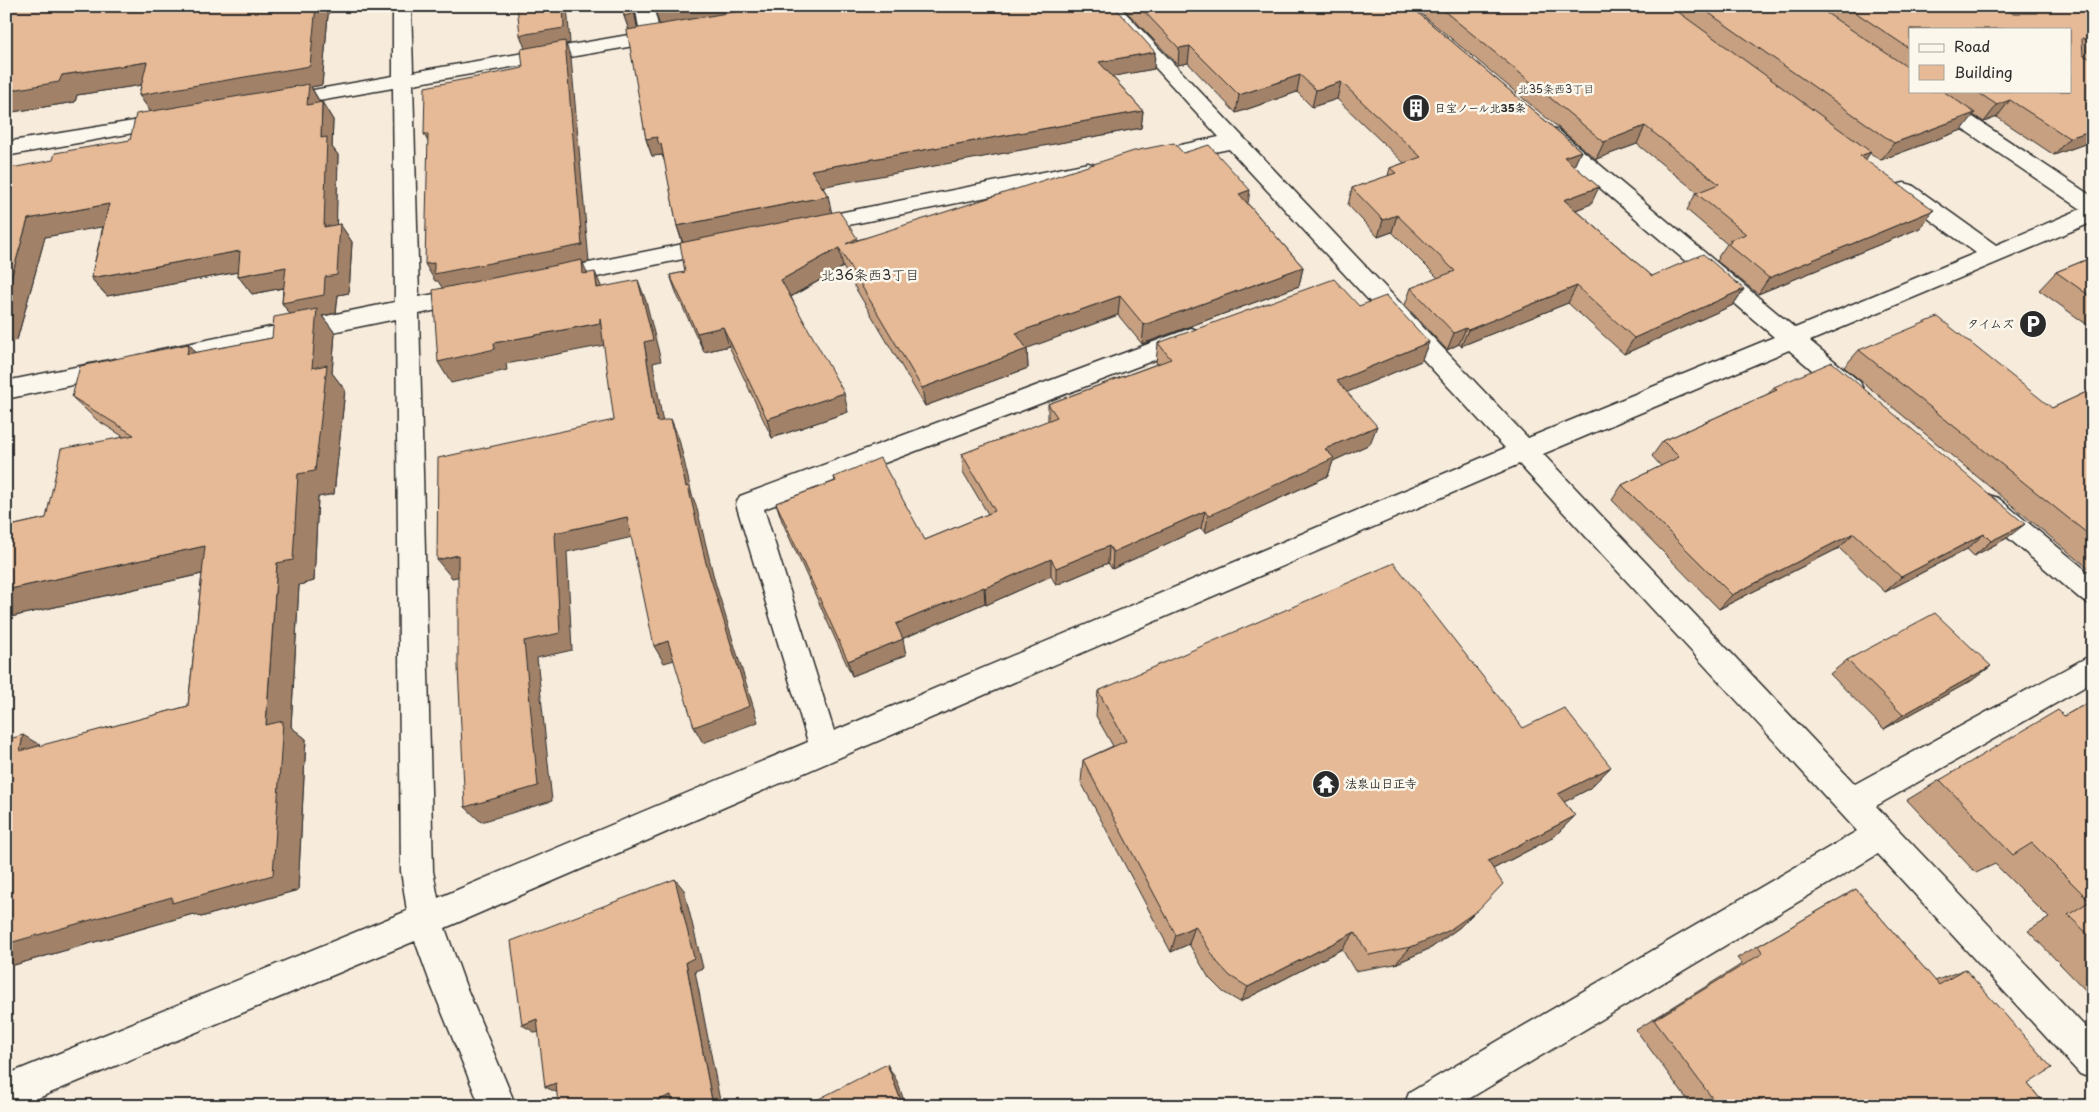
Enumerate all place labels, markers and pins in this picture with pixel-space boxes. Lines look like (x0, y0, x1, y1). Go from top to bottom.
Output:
building icon: 日宝ノール北35条 (1401, 93, 1431, 123)
place label: 日宝ノール北35条 (1435, 99, 1526, 116)
parking icon: タイムズ (2018, 309, 2048, 339)
place label: タイムズ (1967, 314, 2014, 332)
temple icon: 法泉山日正寺 (1311, 769, 1341, 799)
place label: 法泉山日正寺 (1345, 774, 1417, 792)

